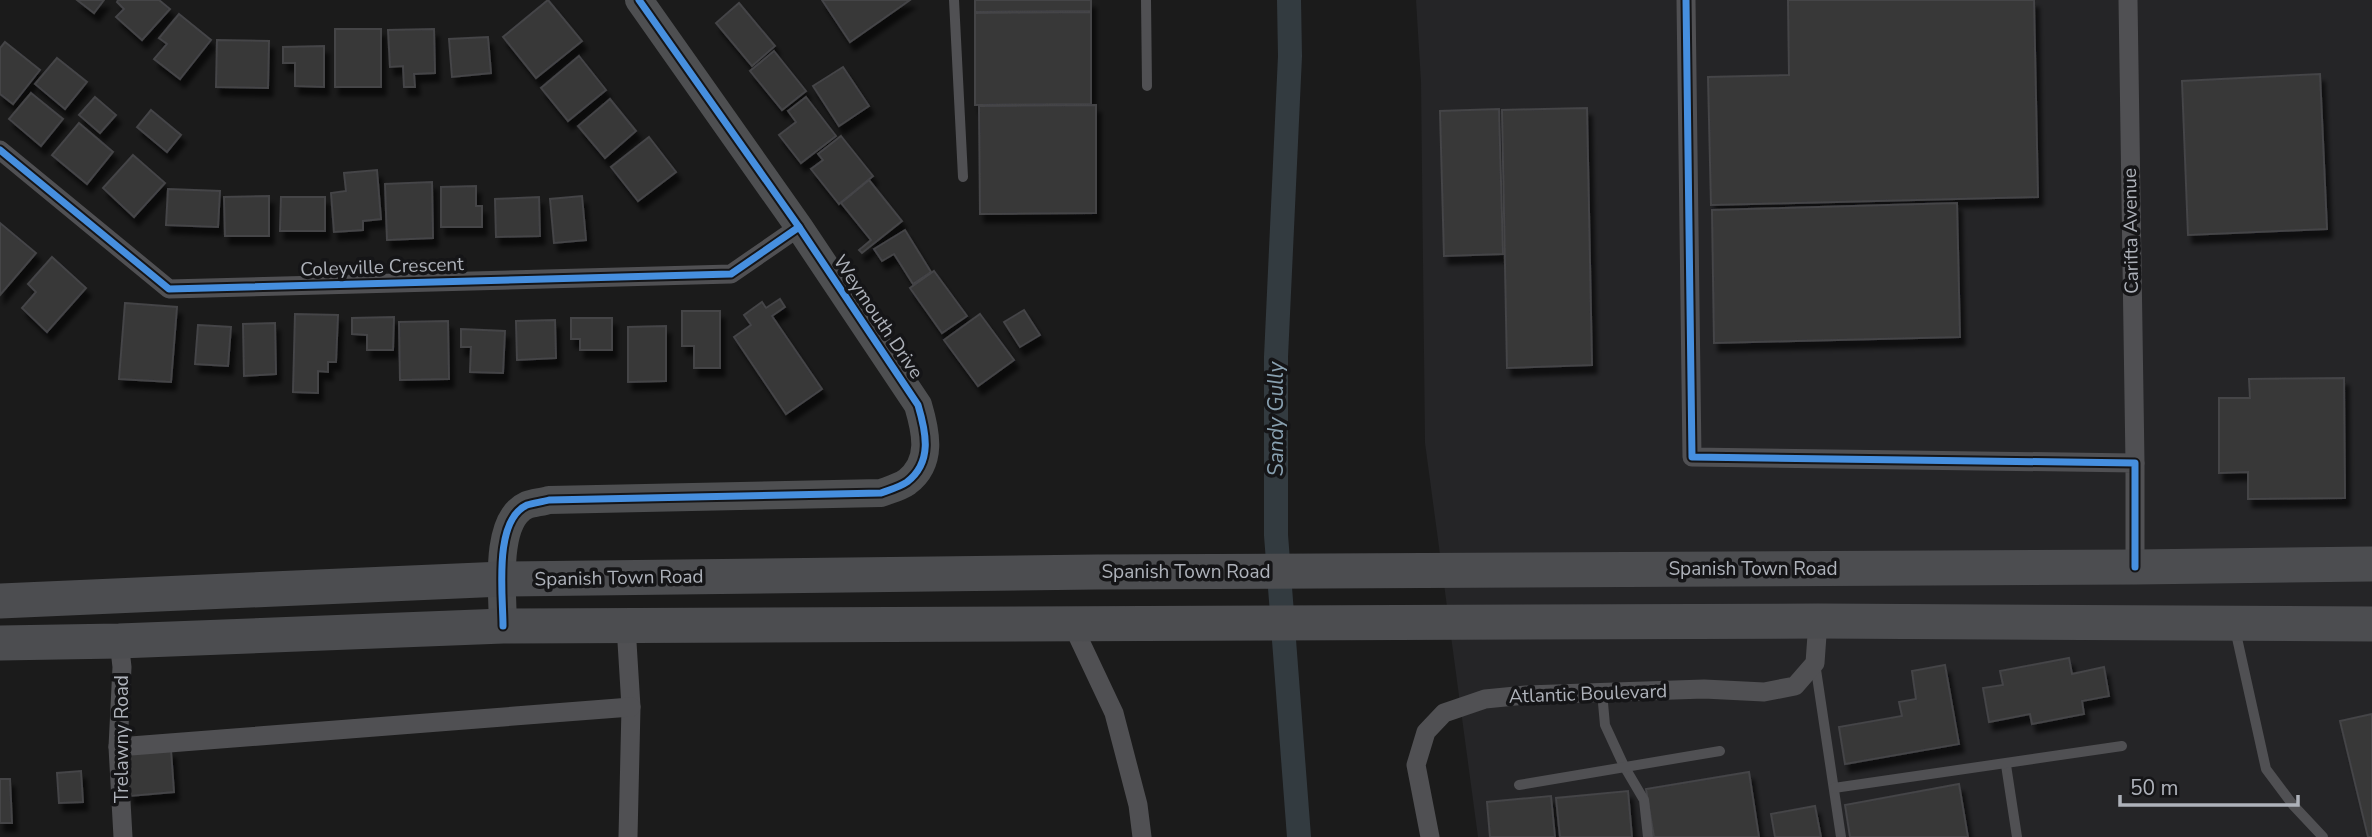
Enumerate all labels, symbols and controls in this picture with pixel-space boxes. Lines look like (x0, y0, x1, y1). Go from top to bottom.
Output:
street label: Carifta Avenue (2117, 168, 2145, 294)
street label: Weymouth Drive (827, 250, 929, 384)
street label: Coleyville Crescent (300, 251, 465, 283)
water label: Sandy Gully (1262, 361, 1290, 476)
street label: Spanish Town Road (1668, 556, 1838, 582)
street label: Spanish Town Road (1101, 559, 1271, 585)
street label: Spanish Town Road (534, 564, 704, 592)
street label: Trelawny Road (109, 675, 135, 803)
street label: Atlantic Boulevard (1508, 678, 1668, 710)
scale bar (2120, 764, 2298, 808)
text: 50 m (2130, 774, 2179, 802)

